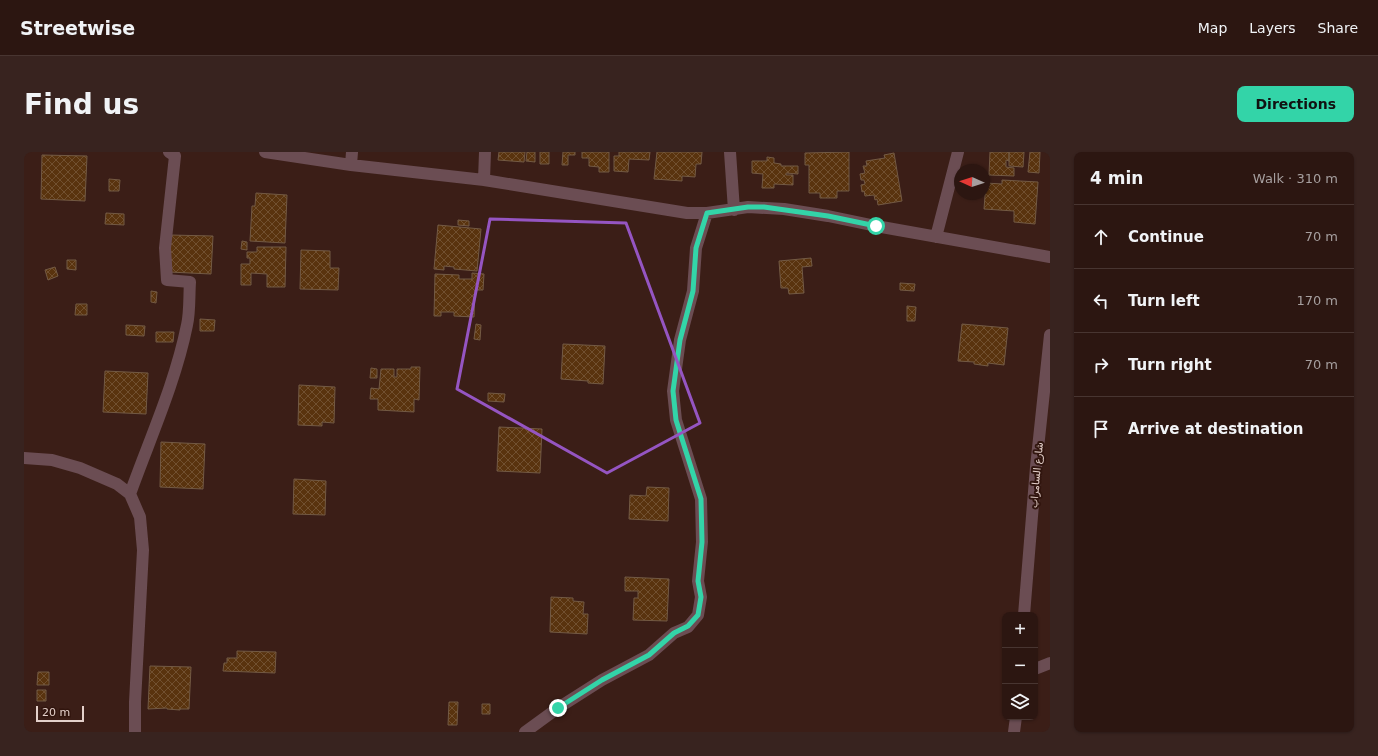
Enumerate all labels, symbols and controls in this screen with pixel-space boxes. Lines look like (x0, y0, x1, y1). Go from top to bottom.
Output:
text: Streetwise (20, 17, 135, 39)
text: Map (1198, 20, 1227, 36)
text: Layers (1249, 20, 1296, 36)
text: Share (1318, 20, 1358, 36)
button: Directions (1237, 86, 1354, 122)
text: Find us (24, 88, 139, 121)
north arrow (954, 164, 990, 200)
text: 4 min (1090, 168, 1143, 188)
text: Walk · 310 m (1253, 171, 1338, 186)
route start (867, 217, 885, 235)
icon: ahead (1090, 226, 1112, 248)
text: Continue (1128, 228, 1204, 246)
text: 70 m (1305, 229, 1338, 244)
icon: left (1090, 290, 1112, 312)
text: Turn left (1128, 292, 1200, 310)
text: 170 m (1296, 293, 1338, 308)
icon: right (1090, 354, 1112, 376)
text: Turn right (1128, 356, 1212, 374)
text: 70 m (1305, 357, 1338, 372)
icon: arrive (1090, 418, 1112, 440)
text: Arrive at destination (1128, 420, 1303, 438)
street label: شارع السامراب (1028, 442, 1046, 509)
map controls (1002, 612, 1038, 720)
button: + (1002, 612, 1038, 648)
button: − (1002, 648, 1038, 684)
button: layers (1002, 684, 1038, 720)
route end (549, 699, 567, 717)
scale bar (36, 704, 84, 723)
text: 20 m (42, 706, 70, 719)

